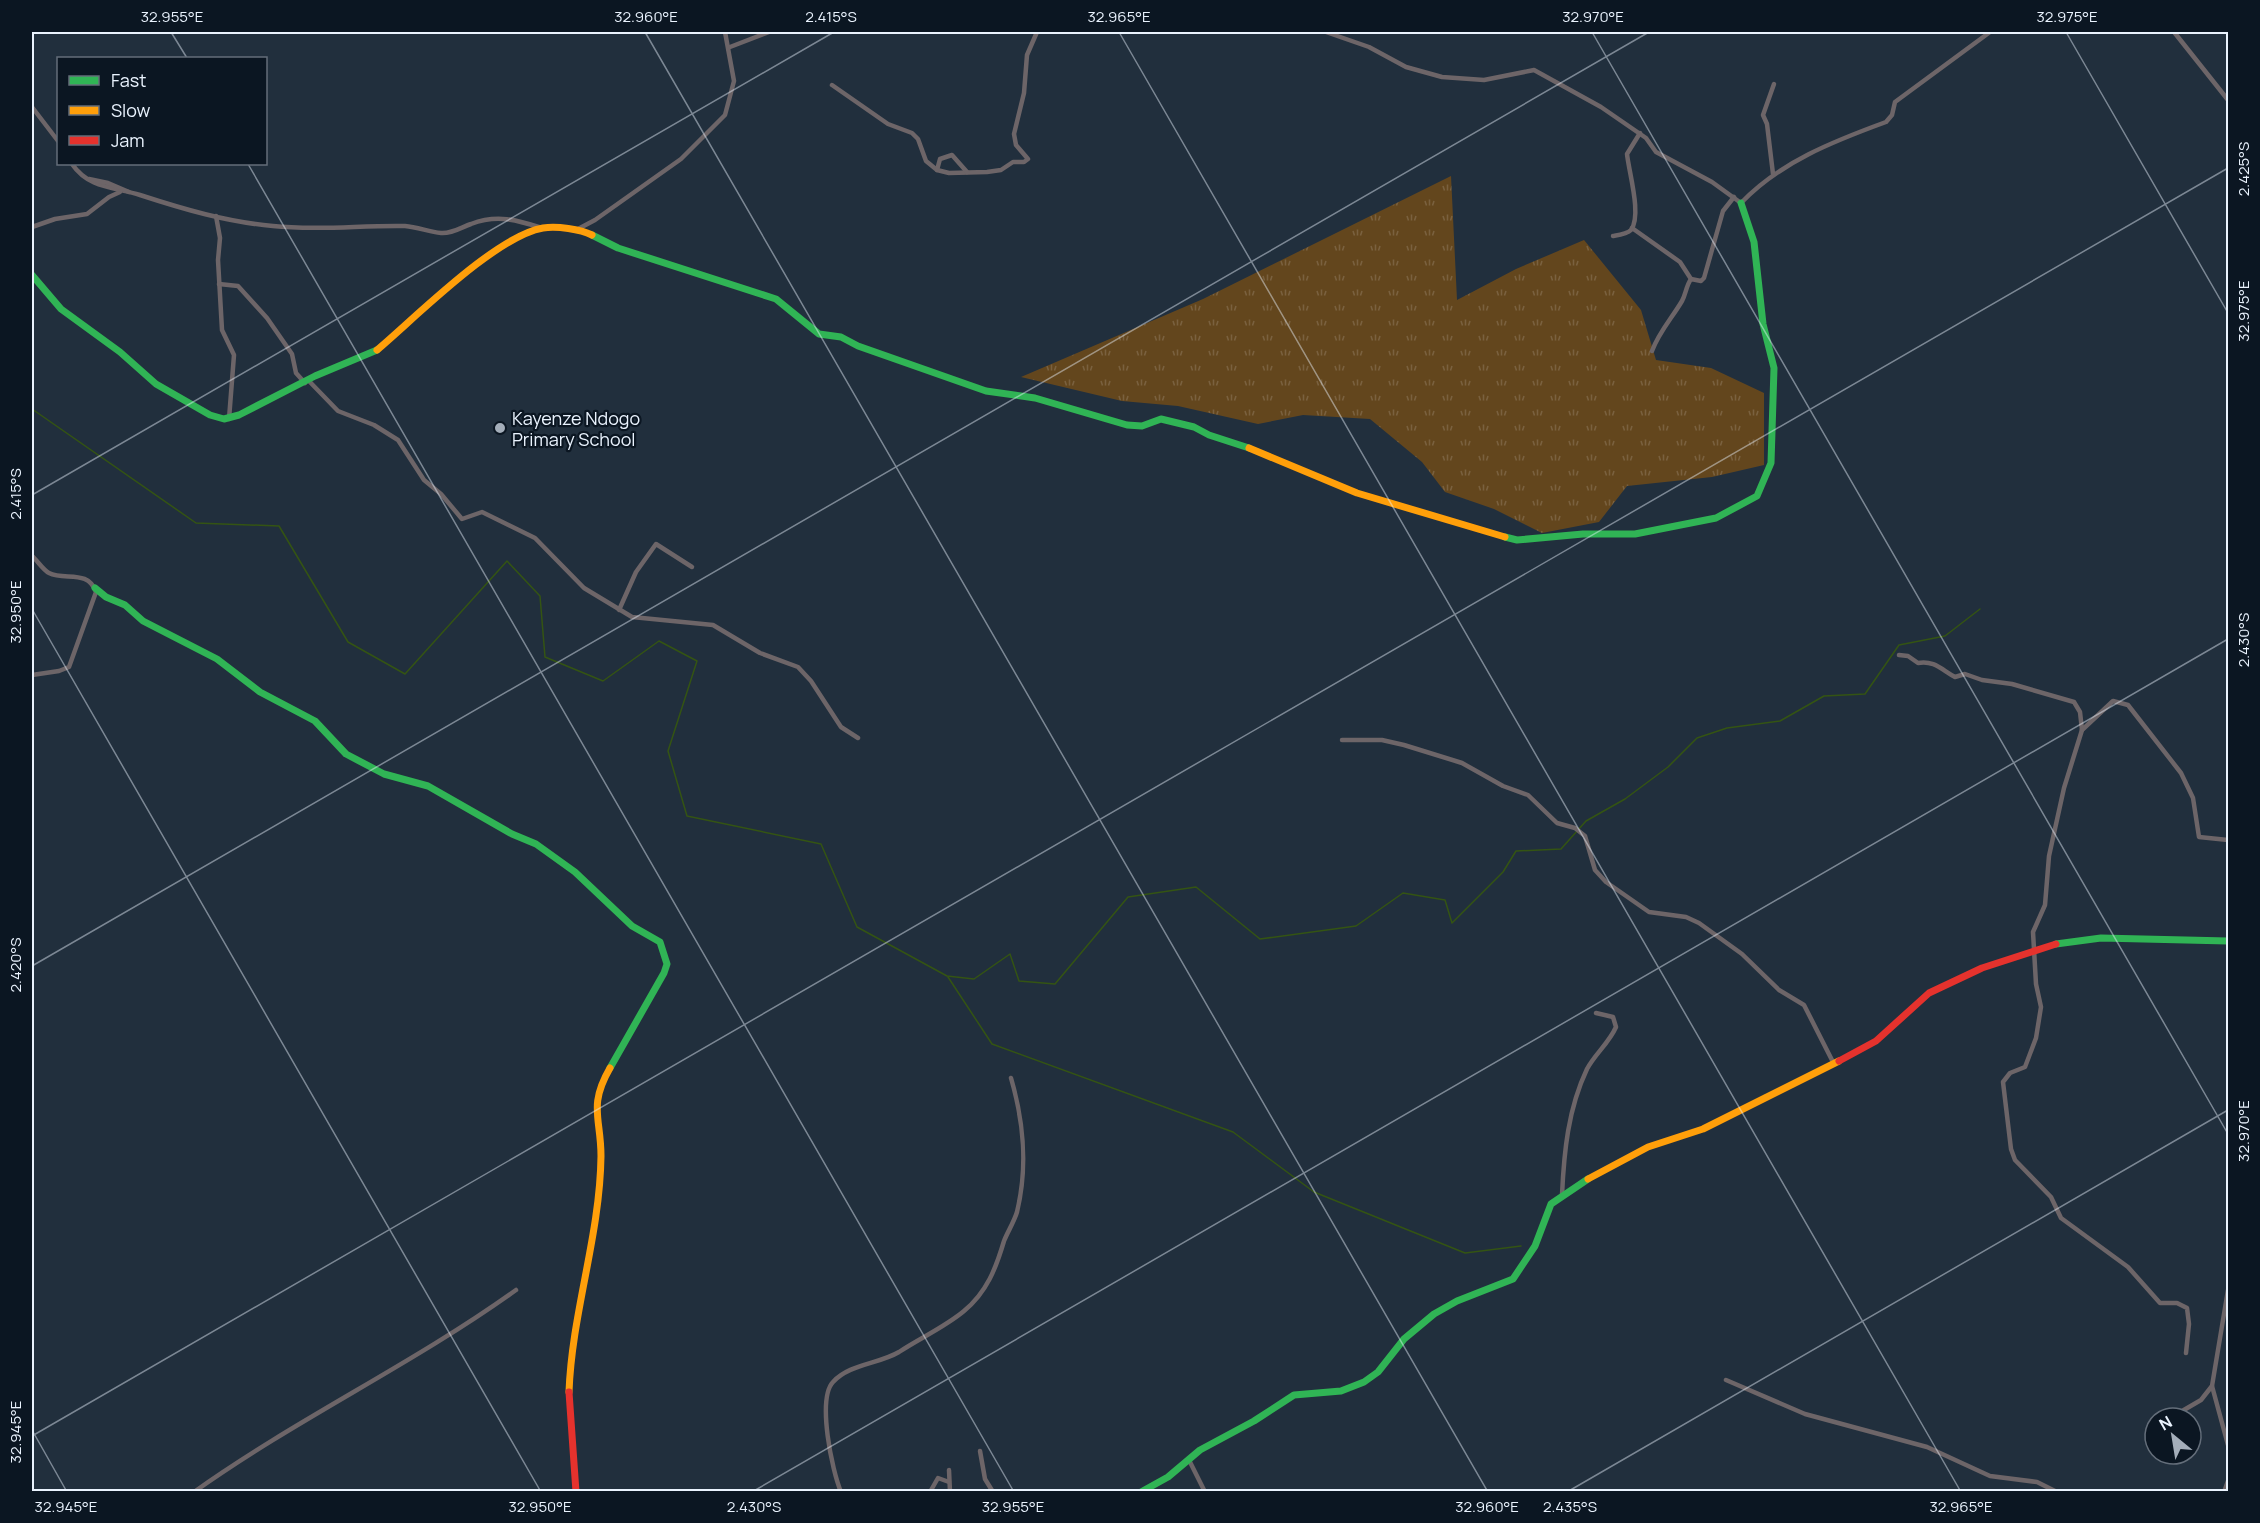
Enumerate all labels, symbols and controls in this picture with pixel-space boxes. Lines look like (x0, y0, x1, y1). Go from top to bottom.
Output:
text: 32.955°E (141, 6, 203, 27)
text: 32.960°E (614, 6, 678, 27)
text: 2.415°S (805, 6, 857, 27)
text: 32.965°E (1087, 6, 1151, 27)
text: 32.970°E (1562, 6, 1624, 27)
text: 32.975°E (2036, 6, 2098, 27)
legend (57, 57, 267, 165)
text: Fast (111, 68, 146, 92)
text: Slow (111, 98, 151, 122)
text: Jam (111, 128, 145, 152)
text: 2.425°S (2233, 142, 2254, 196)
text: 32.975°E (2233, 280, 2254, 342)
place label: Kayenze Ndogo Primary School (512, 406, 640, 451)
marker: Kayenze Ndogo Primary School (493, 421, 507, 435)
text: 2.415°S (5, 468, 26, 520)
text: 32.950°E (5, 580, 26, 644)
text: 2.430°S (2233, 613, 2254, 667)
text: 2.420°S (5, 938, 26, 992)
text: 32.970°E (2233, 1100, 2254, 1162)
text: 32.945°E (5, 1401, 26, 1463)
north arrow (2143, 1406, 2203, 1466)
text: N (2155, 1411, 2176, 1435)
text: 32.945°E (35, 1496, 97, 1517)
text: 32.950°E (508, 1496, 572, 1517)
text: 2.430°S (727, 1496, 781, 1517)
text: 32.955°E (982, 1496, 1044, 1517)
text: 32.960°E (1455, 1496, 1519, 1517)
text: 2.435°S (1543, 1496, 1597, 1517)
text: 32.965°E (1929, 1496, 1993, 1517)

